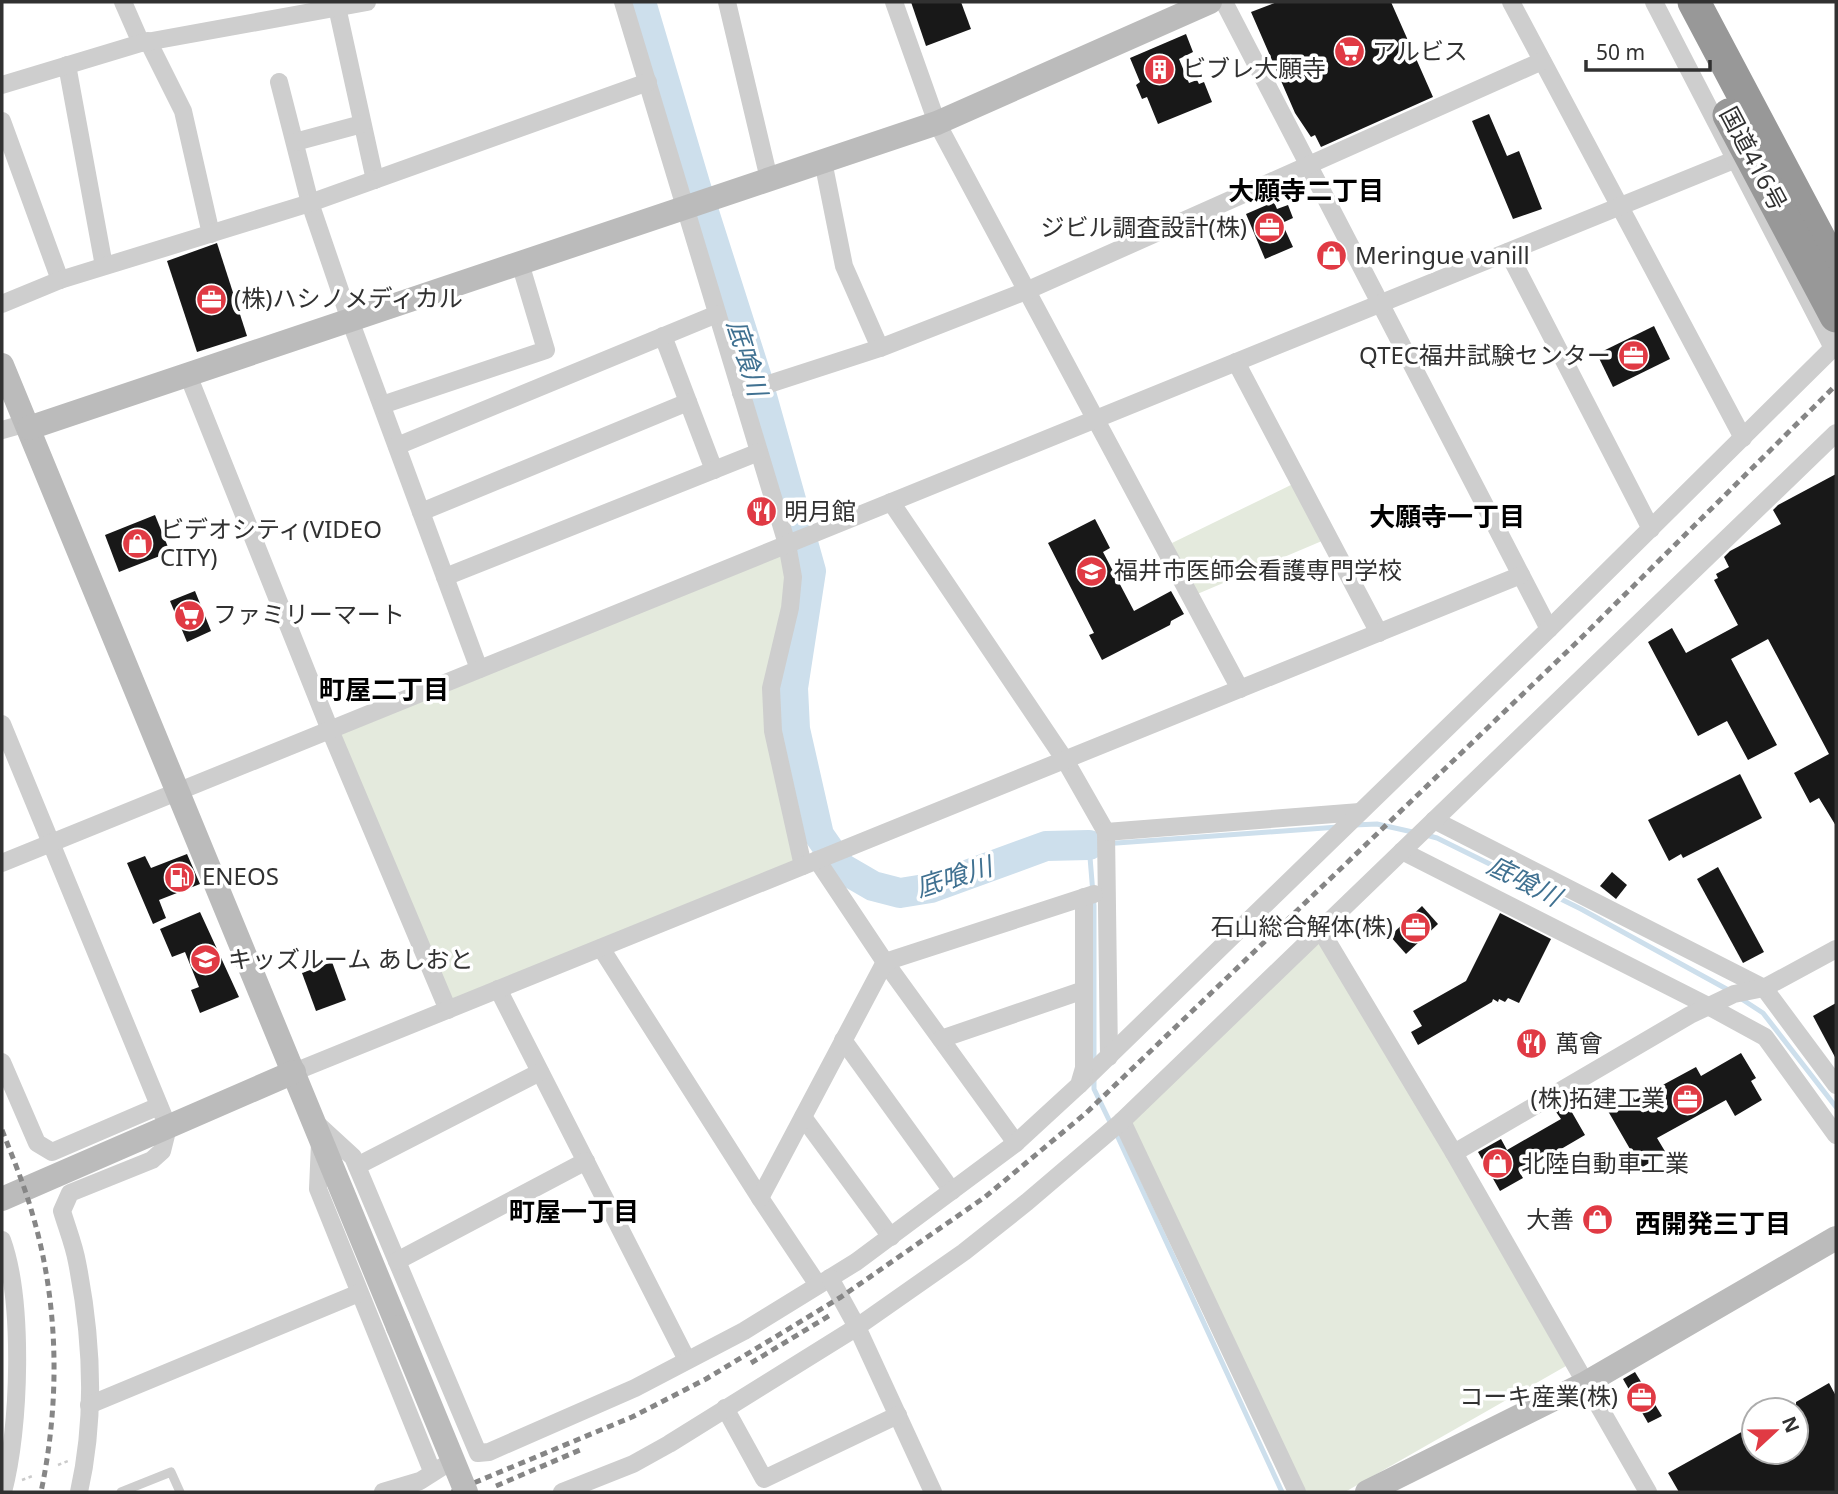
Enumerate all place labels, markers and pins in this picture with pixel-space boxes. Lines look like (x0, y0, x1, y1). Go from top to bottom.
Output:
place label: アルビス (1372, 34, 1468, 67)
supermarket icon: アルビス (1332, 35, 1366, 69)
place label: ビブレ大願寺 (1182, 51, 1326, 84)
building icon: ビブレ大願寺 (1142, 52, 1176, 86)
place label: ジビル調査設計(株) (1041, 210, 1247, 243)
office icon: ジビル調査設計(株) (1253, 211, 1287, 245)
place label: Meringue vanill (1355, 238, 1530, 271)
shop icon: Meringue vanill (1315, 239, 1349, 273)
place label: (株)ハシノメディカル (234, 281, 463, 314)
office icon: (株)ハシノメディカル (194, 282, 228, 316)
place label: QTEC福井試験センター (1359, 338, 1611, 371)
office icon: QTEC福井試験センター (1617, 339, 1651, 373)
place label: 明月館 (784, 494, 856, 527)
restaurant icon: 明月館 (744, 495, 778, 529)
place label: ビデオシティ(VIDEO CITY) (160, 512, 382, 573)
shop icon: ビデオシティ(VIDEO CITY) (120, 527, 154, 561)
place label: 福井市医師会看護専門学校 (1114, 553, 1402, 586)
school or university icon: 福井市医師会看護専門学校 (1074, 554, 1108, 588)
place label: ファミリーマート (213, 597, 405, 630)
supermarket icon: ファミリーマート (173, 598, 207, 632)
place label: ENEOS (202, 859, 279, 892)
fuel station icon: ENEOS (162, 860, 196, 894)
place label: 石山総合解体(株) (1211, 909, 1393, 942)
office icon: 石山総合解体(株) (1399, 910, 1433, 944)
place label: キッズルーム あしおと (228, 942, 474, 975)
school or university icon: キッズルーム あしおと (188, 943, 222, 977)
place label: 萬會 (1555, 1026, 1603, 1059)
restaurant icon: 萬會 (1515, 1027, 1549, 1061)
place label: (株)拓建工業 (1531, 1081, 1665, 1114)
office icon: (株)拓建工業 (1671, 1082, 1705, 1116)
place label: 北陸自動車工業 (1521, 1146, 1689, 1179)
shop icon: 北陸自動車工業 (1481, 1147, 1515, 1181)
place label: 大善 (1526, 1202, 1574, 1235)
shop icon: 大善 (1580, 1203, 1614, 1237)
place label: コーキ産業(株) (1460, 1379, 1618, 1412)
office icon: コーキ産業(株) (1624, 1380, 1658, 1414)

